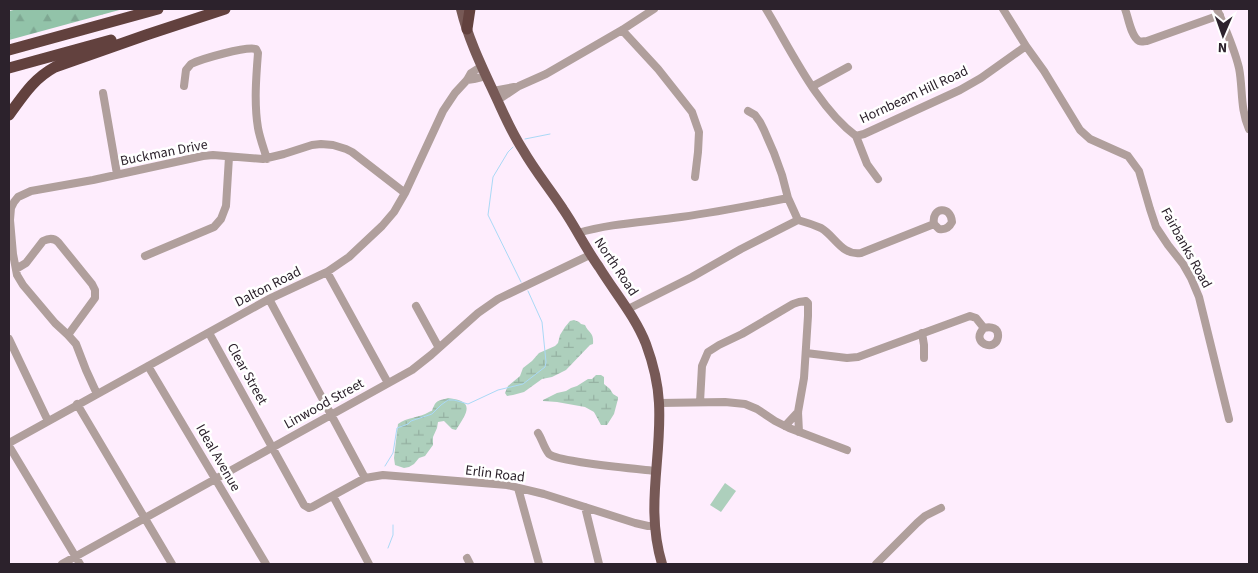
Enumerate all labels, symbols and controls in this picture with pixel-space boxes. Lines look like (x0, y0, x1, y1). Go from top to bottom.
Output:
north arrow (1198, 10, 1248, 60)
text: N (1218, 37, 1228, 57)
street label: Hornbeam Hill Road (856, 61, 972, 129)
street label: Buckman Drive (119, 135, 209, 171)
street label: Fairbanks Road (1156, 204, 1216, 292)
street label: North Road (589, 234, 643, 300)
street label: Dalton Road (231, 262, 305, 312)
street label: Clear Street (222, 339, 272, 409)
street label: Linwood Street (280, 374, 368, 434)
street label: Ideal Avenue (191, 421, 245, 495)
street label: Erlin Road (464, 460, 526, 488)

